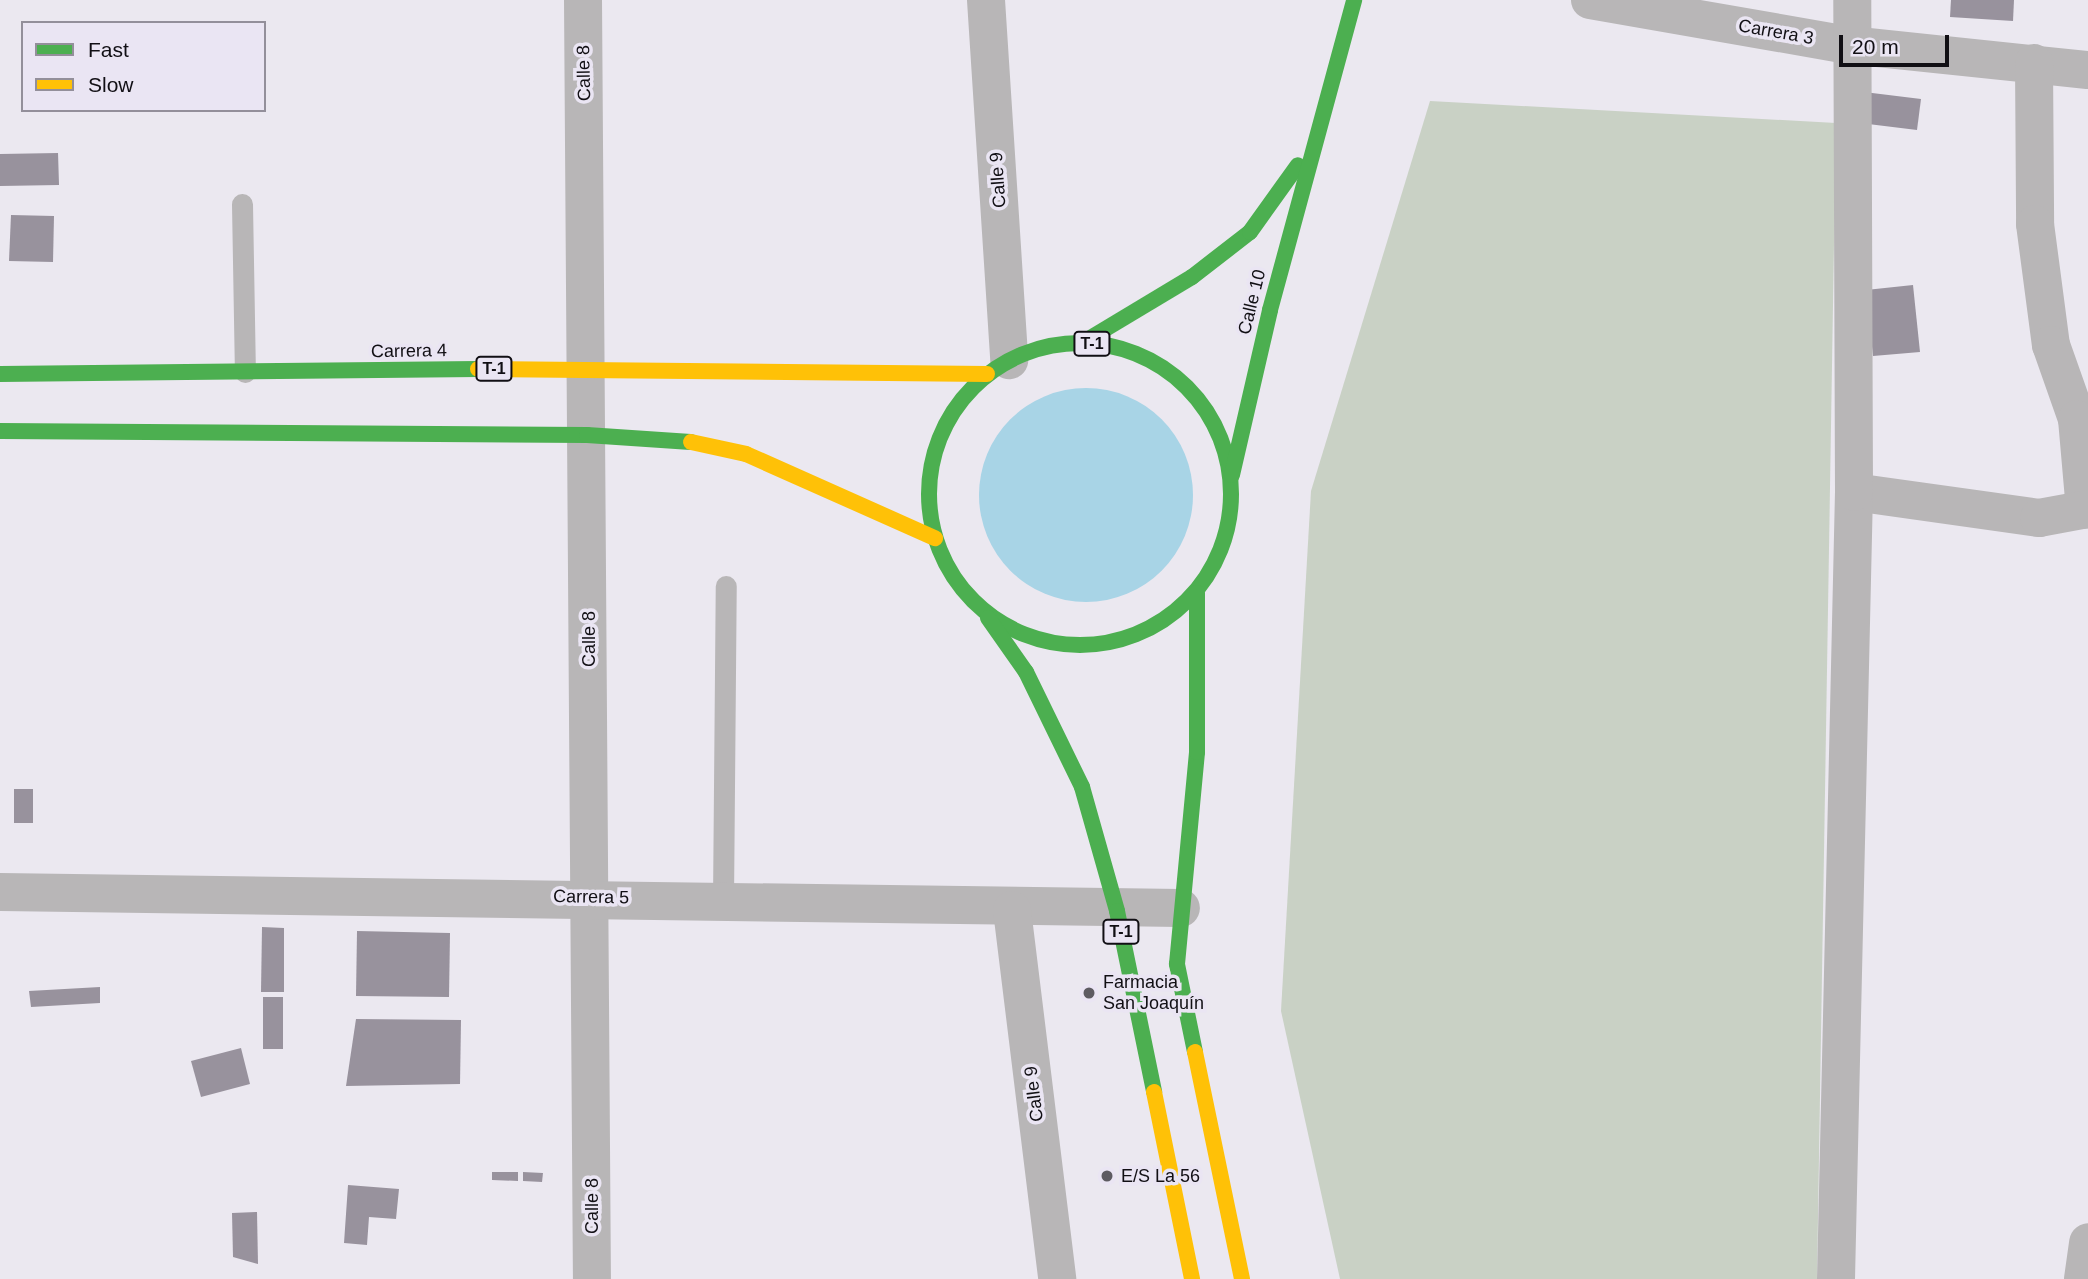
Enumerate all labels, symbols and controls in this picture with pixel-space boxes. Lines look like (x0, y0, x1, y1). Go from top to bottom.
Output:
street label: Carrera 3 (1737, 15, 1815, 49)
legend (21, 21, 266, 112)
scale bar (1843, 21, 1953, 65)
text: 20 m (1852, 35, 1899, 58)
text: Fast (88, 38, 129, 61)
street label: Calle 8 (573, 45, 595, 101)
text: Slow (88, 73, 134, 96)
street label: Calle 9 (985, 151, 1011, 209)
street label: Calle 10 (1234, 267, 1270, 337)
road number: T-1 (1073, 332, 1111, 356)
street label: Carrera 4 (371, 340, 447, 362)
road number: T-1 (475, 356, 513, 382)
street label: Calle 8 (578, 611, 600, 667)
street label: Carrera 5 (553, 886, 629, 908)
road number: T-1 (1102, 920, 1140, 944)
place label: Farmacia San Joaquín (1103, 972, 1204, 1014)
marker: Farmacia San Joaquín (1081, 985, 1097, 1001)
street label: Calle 9 (1020, 1065, 1048, 1123)
place label: E/S La 56 (1121, 1165, 1200, 1187)
marker: E/S La 56 (1099, 1168, 1115, 1184)
street label: Calle 8 (581, 1178, 603, 1234)

